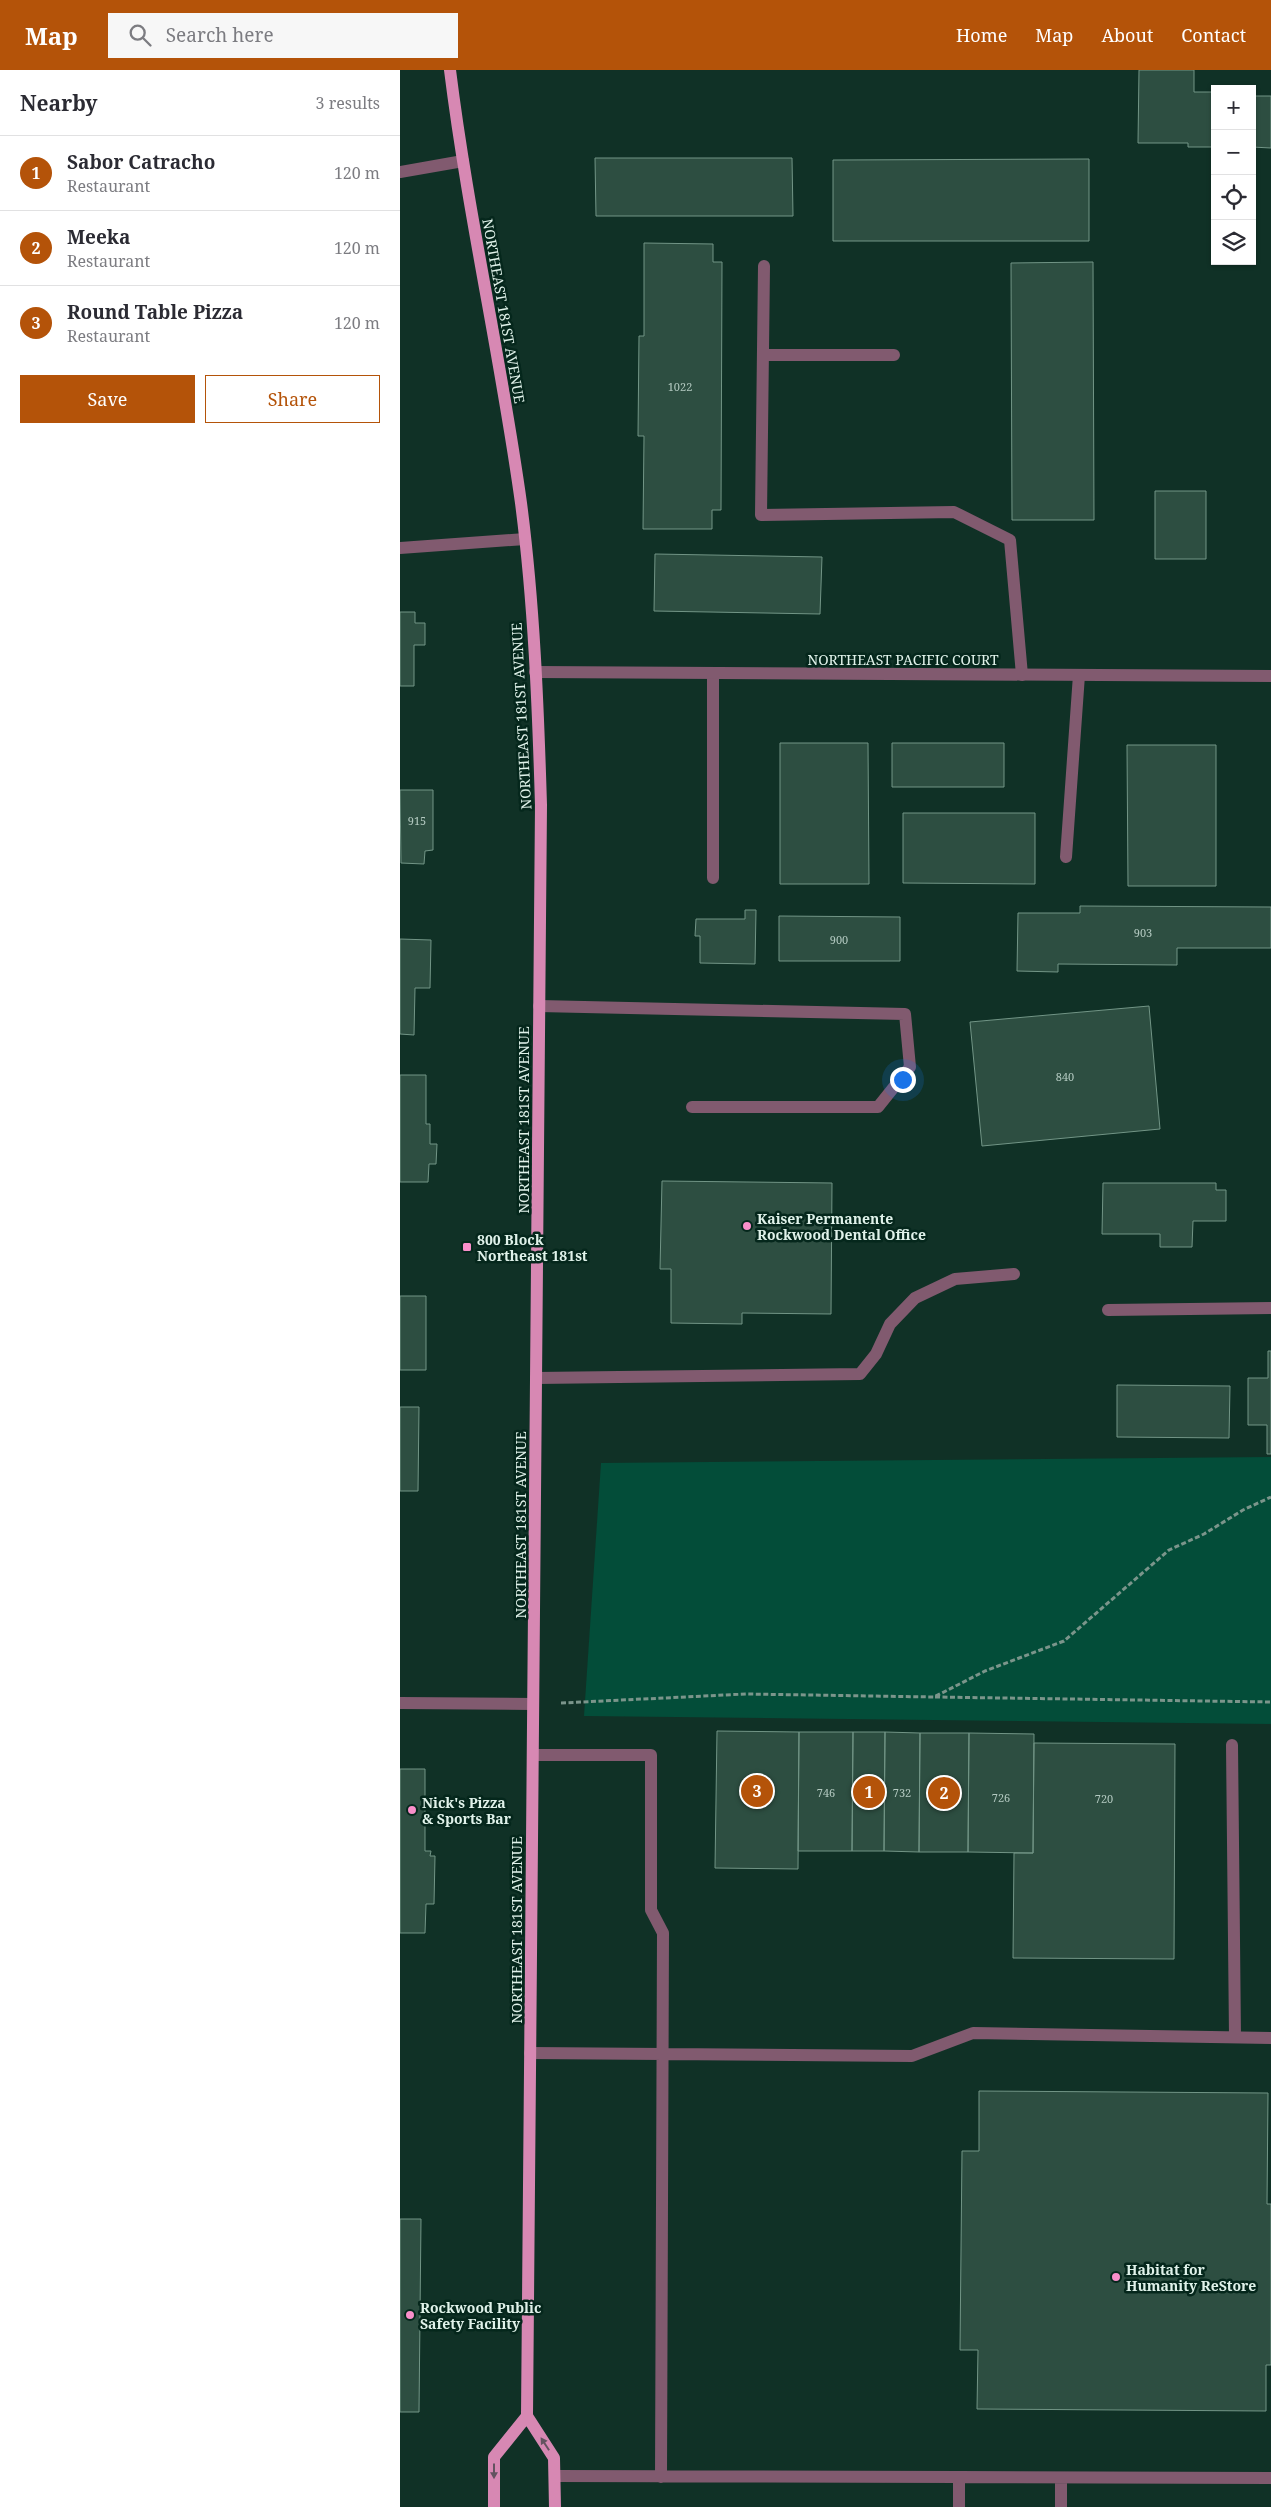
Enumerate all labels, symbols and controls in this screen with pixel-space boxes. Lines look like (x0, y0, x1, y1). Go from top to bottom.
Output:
search box (108, 13, 458, 58)
text: Map (25, 19, 78, 52)
icon: search (126, 21, 154, 49)
text: Search here (166, 22, 274, 48)
text: Home (956, 23, 1007, 47)
text: Map (1035, 23, 1073, 47)
text: About (1101, 23, 1153, 47)
text: Contact (1181, 23, 1246, 47)
map controls (1211, 85, 1256, 265)
button: + (1211, 85, 1256, 130)
text: Nearby (20, 89, 98, 117)
text: 3 results (316, 92, 380, 114)
button: − (1211, 130, 1256, 175)
text: Sabor Catracho (67, 149, 215, 175)
text: 1 (31, 162, 41, 184)
text: 120 m (334, 162, 380, 184)
text: Restaurant (67, 175, 150, 197)
button: locate (1211, 175, 1256, 220)
street label: NORTHEAST 181ST AVENUE (478, 217, 530, 405)
button: layers (1211, 220, 1256, 265)
text: Meeka (67, 224, 130, 250)
text: 2 (31, 237, 41, 259)
text: 120 m (334, 237, 380, 259)
text: Restaurant (67, 250, 150, 272)
text: Round Table Pizza (67, 299, 243, 325)
text: 3 (31, 312, 41, 334)
text: 120 m (334, 312, 380, 334)
text: Restaurant (67, 325, 150, 347)
button: Save (20, 375, 195, 423)
button: Share (205, 375, 380, 423)
house number: 1022 (668, 379, 692, 394)
street label: NORTHEAST 181ST AVENUE (507, 622, 535, 810)
street label: NORTHEAST PACIFIC COURT (807, 650, 999, 669)
house number: 915 (408, 813, 426, 828)
house number: 903 (1134, 925, 1152, 940)
house number: 900 (830, 932, 848, 947)
street label: NORTHEAST 181ST AVENUE (514, 1026, 533, 1214)
your location (890, 1067, 916, 1093)
house number: 840 (1056, 1069, 1074, 1084)
place label: Kaiser Permanente Rockwood Dental Office (757, 1209, 926, 1244)
marker: Kaiser Permanente Rockwood Dental Office (741, 1220, 753, 1232)
place label: 800 Block Northeast 181st (477, 1230, 588, 1265)
marker: 800 Block Northeast 181st (461, 1241, 473, 1253)
street label: NORTHEAST 181ST AVENUE (511, 1431, 530, 1619)
pin: 3 (741, 1772, 773, 1810)
pin: 1 (853, 1773, 885, 1811)
pin: 2 (928, 1774, 960, 1812)
house number: 746 (817, 1785, 835, 1800)
house number: 732 (893, 1785, 911, 1800)
house number: 726 (992, 1790, 1010, 1805)
house number: 720 (1095, 1791, 1113, 1806)
place label: Nick's Pizza & Sports Bar (422, 1793, 512, 1828)
marker: Nick's Pizza & Sports Bar (406, 1804, 418, 1816)
street label: NORTHEAST 181ST AVENUE (507, 1836, 526, 2024)
place label: Habitat for Humanity ReStore (1126, 2260, 1256, 2295)
marker: Habitat for Humanity ReStore (1110, 2271, 1122, 2283)
place label: Rockwood Public Safety Facility (420, 2298, 541, 2333)
marker: Rockwood Public Safety Facility (404, 2309, 416, 2321)
one-way arrow (540, 2437, 550, 2450)
one-way arrow (490, 2463, 498, 2479)

